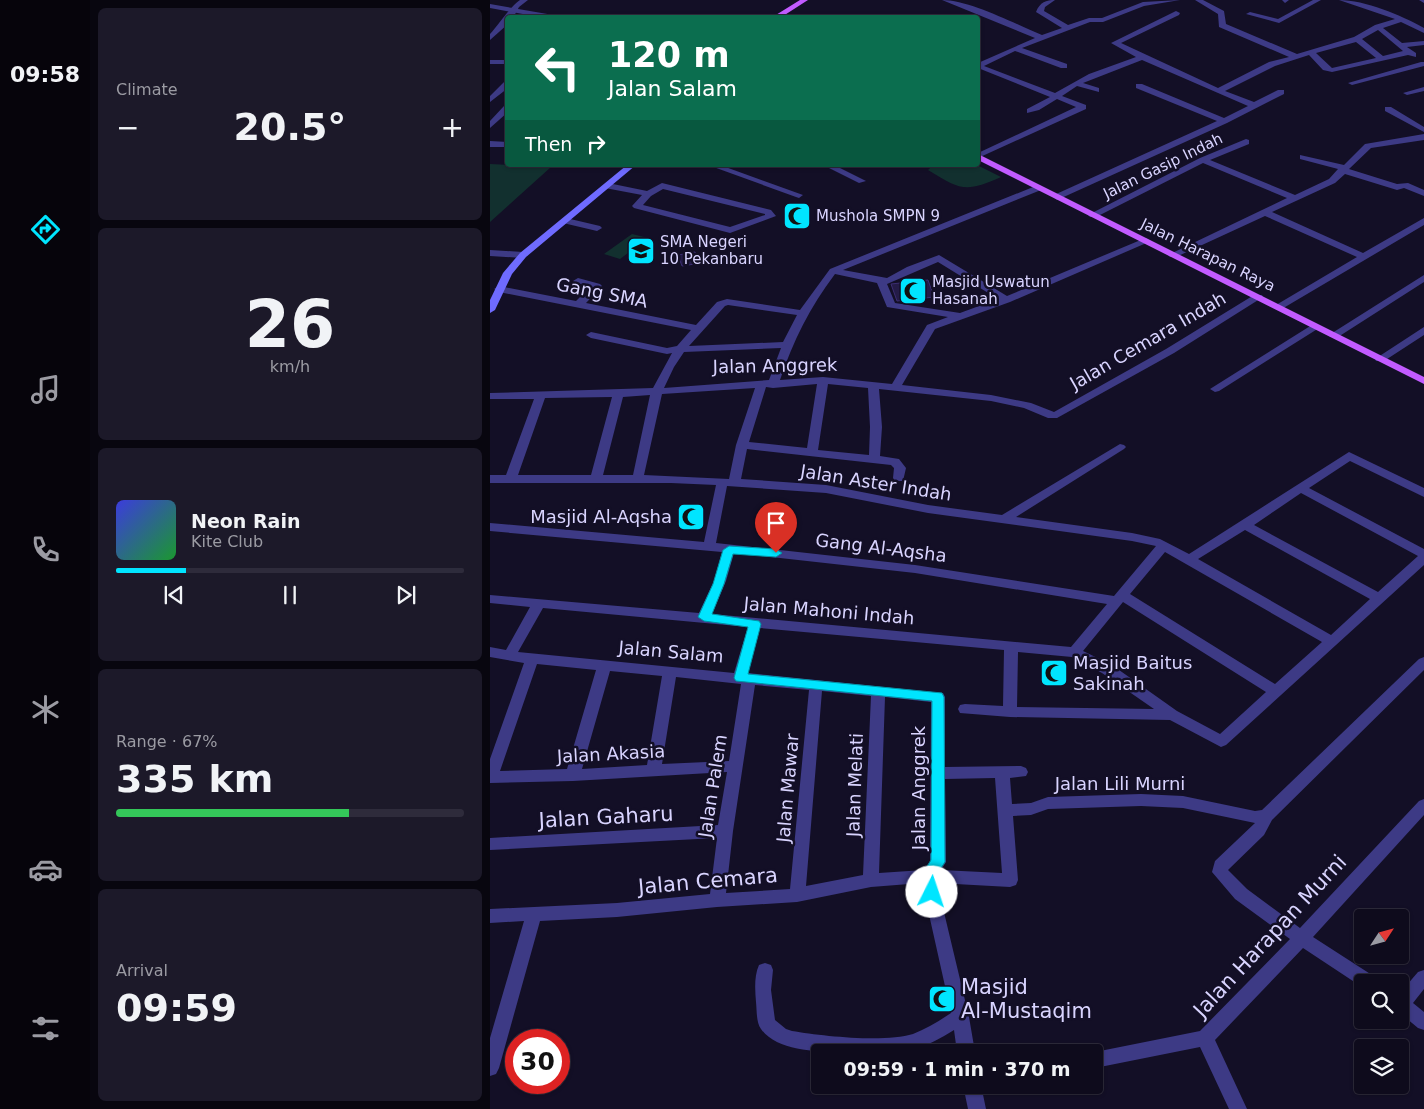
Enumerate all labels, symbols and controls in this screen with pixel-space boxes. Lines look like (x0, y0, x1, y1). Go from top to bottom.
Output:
icon: left (525, 35, 590, 100)
text: 120 m (608, 35, 730, 75)
text: 09:58 (10, 62, 80, 87)
text: Jalan Salam (608, 76, 737, 101)
text: Climate (116, 80, 178, 99)
text: 20.5° (234, 105, 346, 149)
text: − (116, 111, 139, 144)
text: + (441, 111, 464, 144)
street label: Jalan Gasip Indah (1100, 129, 1226, 203)
icon: right (582, 130, 610, 158)
text: Then (525, 133, 572, 155)
mosque icon: Mushola SMPN 9 (782, 201, 812, 231)
place label: Mushola SMPN 9 (816, 207, 940, 225)
icon: directions (28, 212, 63, 247)
street label: Jalan Harapan Raya (1137, 214, 1278, 295)
place label: SMA Negeri 10 Pekanbaru (660, 233, 763, 268)
school or university icon: SMA Negeri 10 Pekanbaru (626, 236, 656, 266)
street label: Gang SMA (555, 273, 650, 312)
place label: Masjid Uswatun Hasanah (932, 273, 1050, 308)
mosque icon: Masjid Uswatun Hasanah (898, 276, 928, 306)
text: 26 (245, 287, 335, 362)
street label: Jalan Cemara Indah (1065, 287, 1229, 394)
street label: Jalan Anggrek (712, 354, 838, 377)
text: km/h (270, 357, 310, 376)
icon: music (28, 372, 63, 407)
street label: Jalan Aster Indah (798, 460, 953, 505)
mosque icon: Masjid Al-Aqsha (676, 502, 706, 532)
pin (755, 502, 797, 553)
place label: Masjid Al-Aqsha (530, 506, 672, 527)
icon: arrive (762, 509, 790, 537)
text: Neon Rain (191, 510, 300, 532)
street label: Gang Al-Aqsha (814, 529, 948, 566)
icon: phone (28, 532, 63, 567)
text: Kite Club (191, 532, 263, 551)
icon: previous (160, 581, 188, 609)
icon: pause (276, 581, 304, 609)
icon: next (392, 581, 420, 609)
street label: Jalan Mahoni Indah (742, 592, 915, 628)
street label: Jalan Salam (617, 636, 725, 667)
place label: Masjid Baitus Sakinah (1073, 652, 1192, 694)
mosque icon: Masjid Baitus Sakinah (1039, 658, 1069, 688)
icon: climate (28, 692, 63, 727)
street label: Jalan Anggrek (908, 725, 929, 851)
text: Range · 67% (116, 732, 218, 751)
street label: Jalan Mawar (772, 732, 803, 844)
street label: Jalan Palem (694, 733, 731, 840)
street label: Jalan Melati (842, 733, 867, 838)
street label: Jalan Akasia (555, 740, 666, 767)
text: 335 km (116, 757, 273, 801)
street label: Jalan Lili Murni (1054, 773, 1185, 794)
street label: Jalan Gaharu (536, 801, 674, 833)
street label: Jalan Harapan Murni (1187, 850, 1351, 1024)
icon: car (28, 852, 63, 887)
street label: Jalan Cemara (635, 863, 779, 899)
position arrow (905, 865, 957, 917)
north arrow (1354, 909, 1409, 964)
map controls (1354, 909, 1409, 1094)
text: Arrival (116, 961, 168, 980)
button: search (1354, 974, 1409, 1029)
place label: Masjid Al-Mustaqim (961, 975, 1092, 1023)
mosque icon: Masjid Al-Mustaqim (927, 984, 957, 1014)
text: 09:59 (116, 986, 237, 1030)
icon: filters (28, 1011, 63, 1046)
speed limit sign: 30 (505, 1029, 570, 1094)
button: layers (1354, 1039, 1409, 1094)
text: 09:59 · 1 min · 370 m (843, 1058, 1071, 1080)

